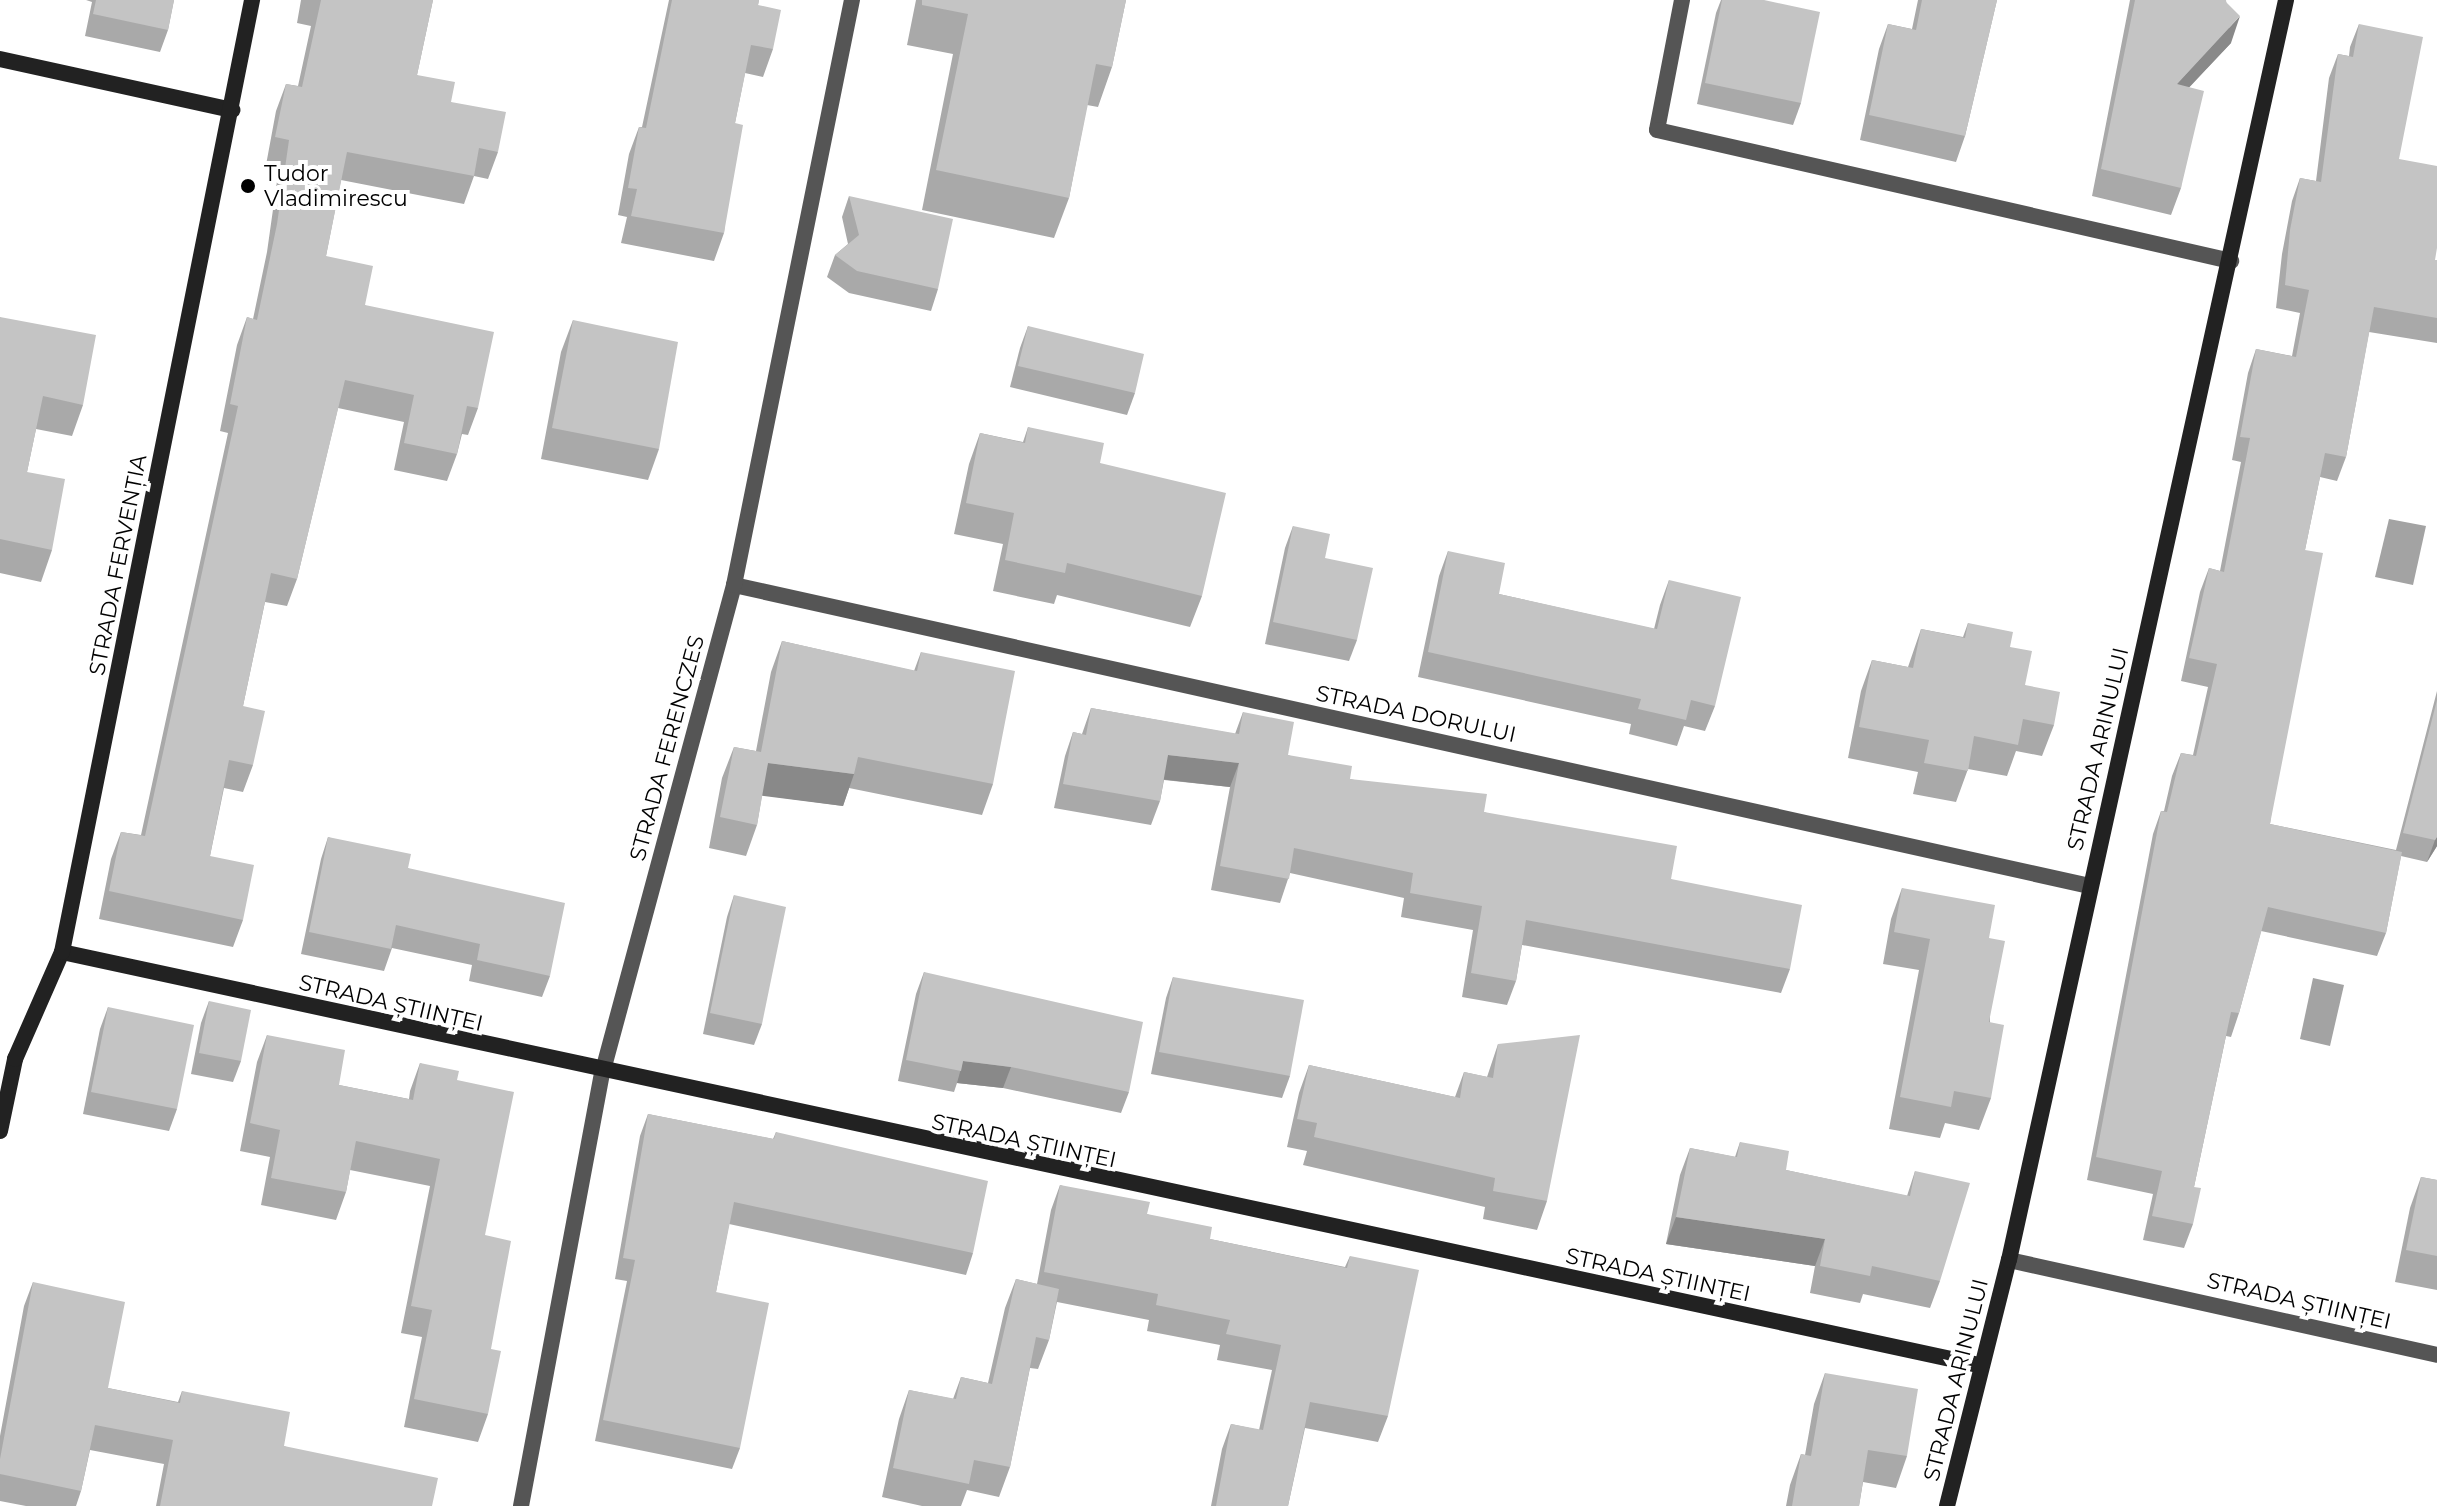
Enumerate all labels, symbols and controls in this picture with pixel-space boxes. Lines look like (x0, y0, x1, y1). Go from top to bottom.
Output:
place label: Tudor Vladimirescu (264, 160, 408, 212)
marker: Tudor Vladimirescu (239, 177, 257, 195)
street label: STRADA FERVENȚIA (84, 452, 152, 678)
street label: STRADA FERENCZES (624, 632, 710, 864)
street label: STRADA ARINULUI (2062, 645, 2134, 853)
street label: STRADA DORULUI (1314, 680, 1518, 748)
street label: STRADA ȘTIINȚEI (296, 969, 486, 1037)
street label: STRADA ȘTIINȚEI (929, 1109, 1119, 1173)
street label: STRADA ȘTIINȚEI (1563, 1243, 1753, 1307)
street label: STRADA ȘTIINȚEI (2204, 1267, 2394, 1335)
street label: STRADA ARINULUI (1918, 1276, 1994, 1484)

